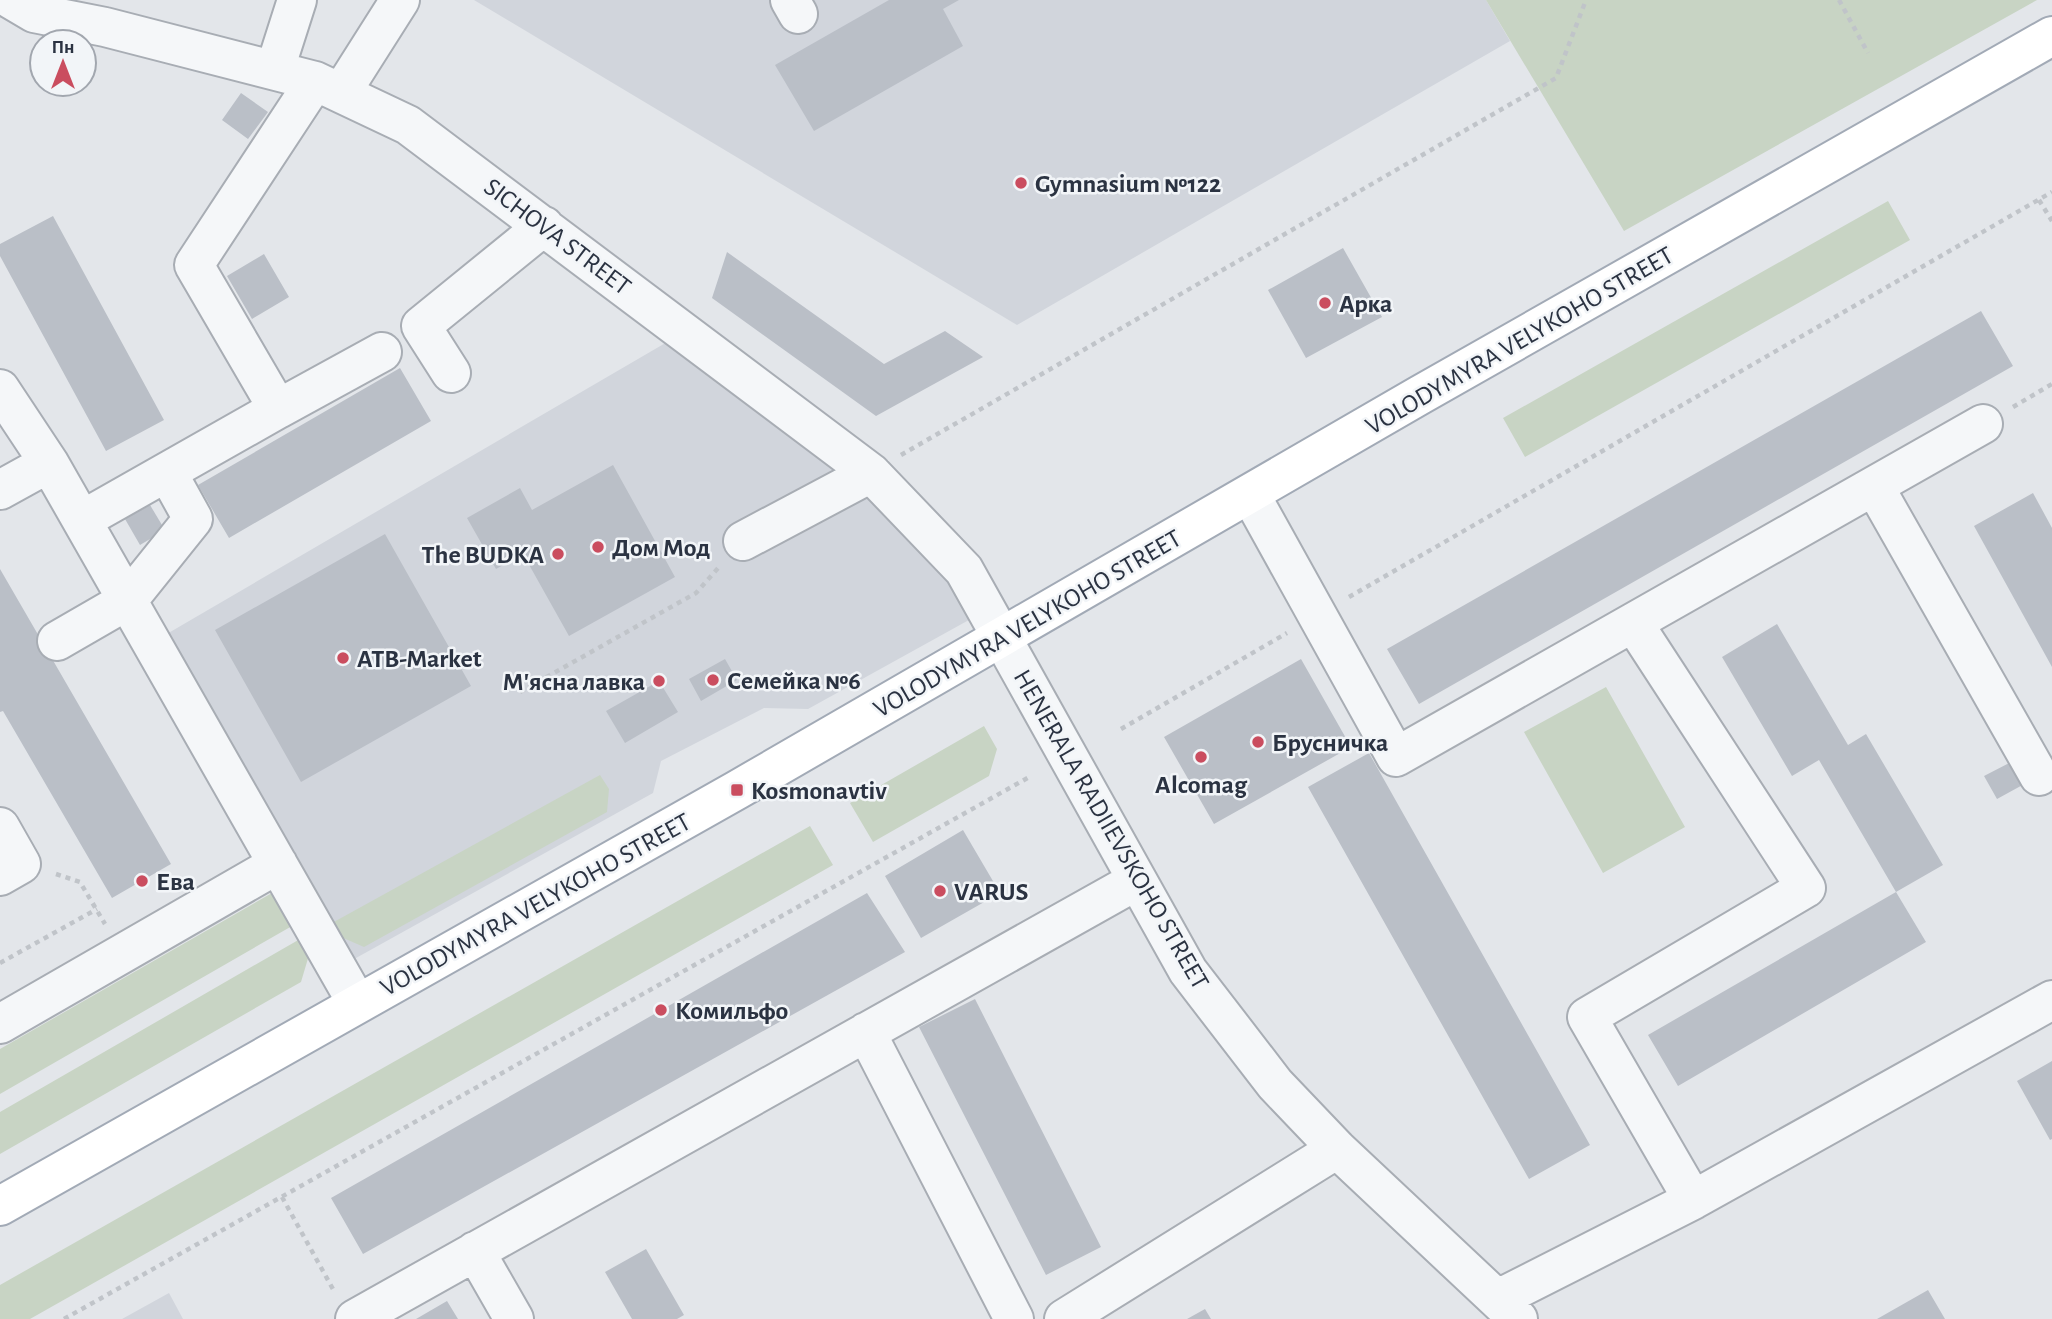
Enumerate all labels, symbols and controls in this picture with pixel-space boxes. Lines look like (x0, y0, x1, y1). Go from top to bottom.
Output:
north arrow (28, 28, 98, 98)
text: Пн (51, 38, 75, 57)
place label: Gymnasium №122 (1035, 171, 1221, 197)
street label: SICHOVA STREET (479, 173, 636, 300)
marker: Gymnasium №122 (1013, 175, 1029, 191)
street label: VOLODYMYRA VELYKOHO STREET (1361, 242, 1678, 440)
place label: Арка (1339, 291, 1392, 317)
marker: Арка (1317, 295, 1333, 311)
street label: VOLODYMYRA VELYKOHO STREET (869, 525, 1186, 723)
place label: Дом Мод (612, 535, 710, 561)
marker: Дом Мод (590, 539, 606, 555)
place label: The BUDKA (421, 542, 544, 568)
marker: The BUDKA (550, 546, 566, 562)
place label: ATB-Market (357, 646, 482, 672)
marker: ATB-Market (335, 650, 351, 666)
street label: HENERALA RADIIEVSKOHO STREET (1009, 665, 1214, 994)
place label: Семейка №6 (727, 668, 861, 694)
place label: М'ясна лавка (502, 669, 645, 695)
marker: Семейка №6 (705, 672, 721, 688)
marker: М'ясна лавка (651, 673, 667, 689)
place label: Брусничка (1272, 730, 1388, 756)
marker: Брусничка (1250, 734, 1266, 750)
marker: Alcomag (1193, 749, 1209, 765)
place label: Alcomag (1155, 772, 1248, 798)
place label: Kosmonavtiv (751, 778, 887, 804)
marker: Kosmonavtiv (729, 782, 745, 798)
street label: VOLODYMYRA VELYKOHO STREET (376, 808, 695, 1001)
place label: Ева (156, 869, 195, 895)
marker: Ева (134, 873, 150, 889)
place label: VARUS (954, 879, 1029, 905)
marker: VARUS (932, 883, 948, 899)
place label: Комильфо (675, 998, 789, 1024)
marker: Комильфо (653, 1002, 669, 1018)

